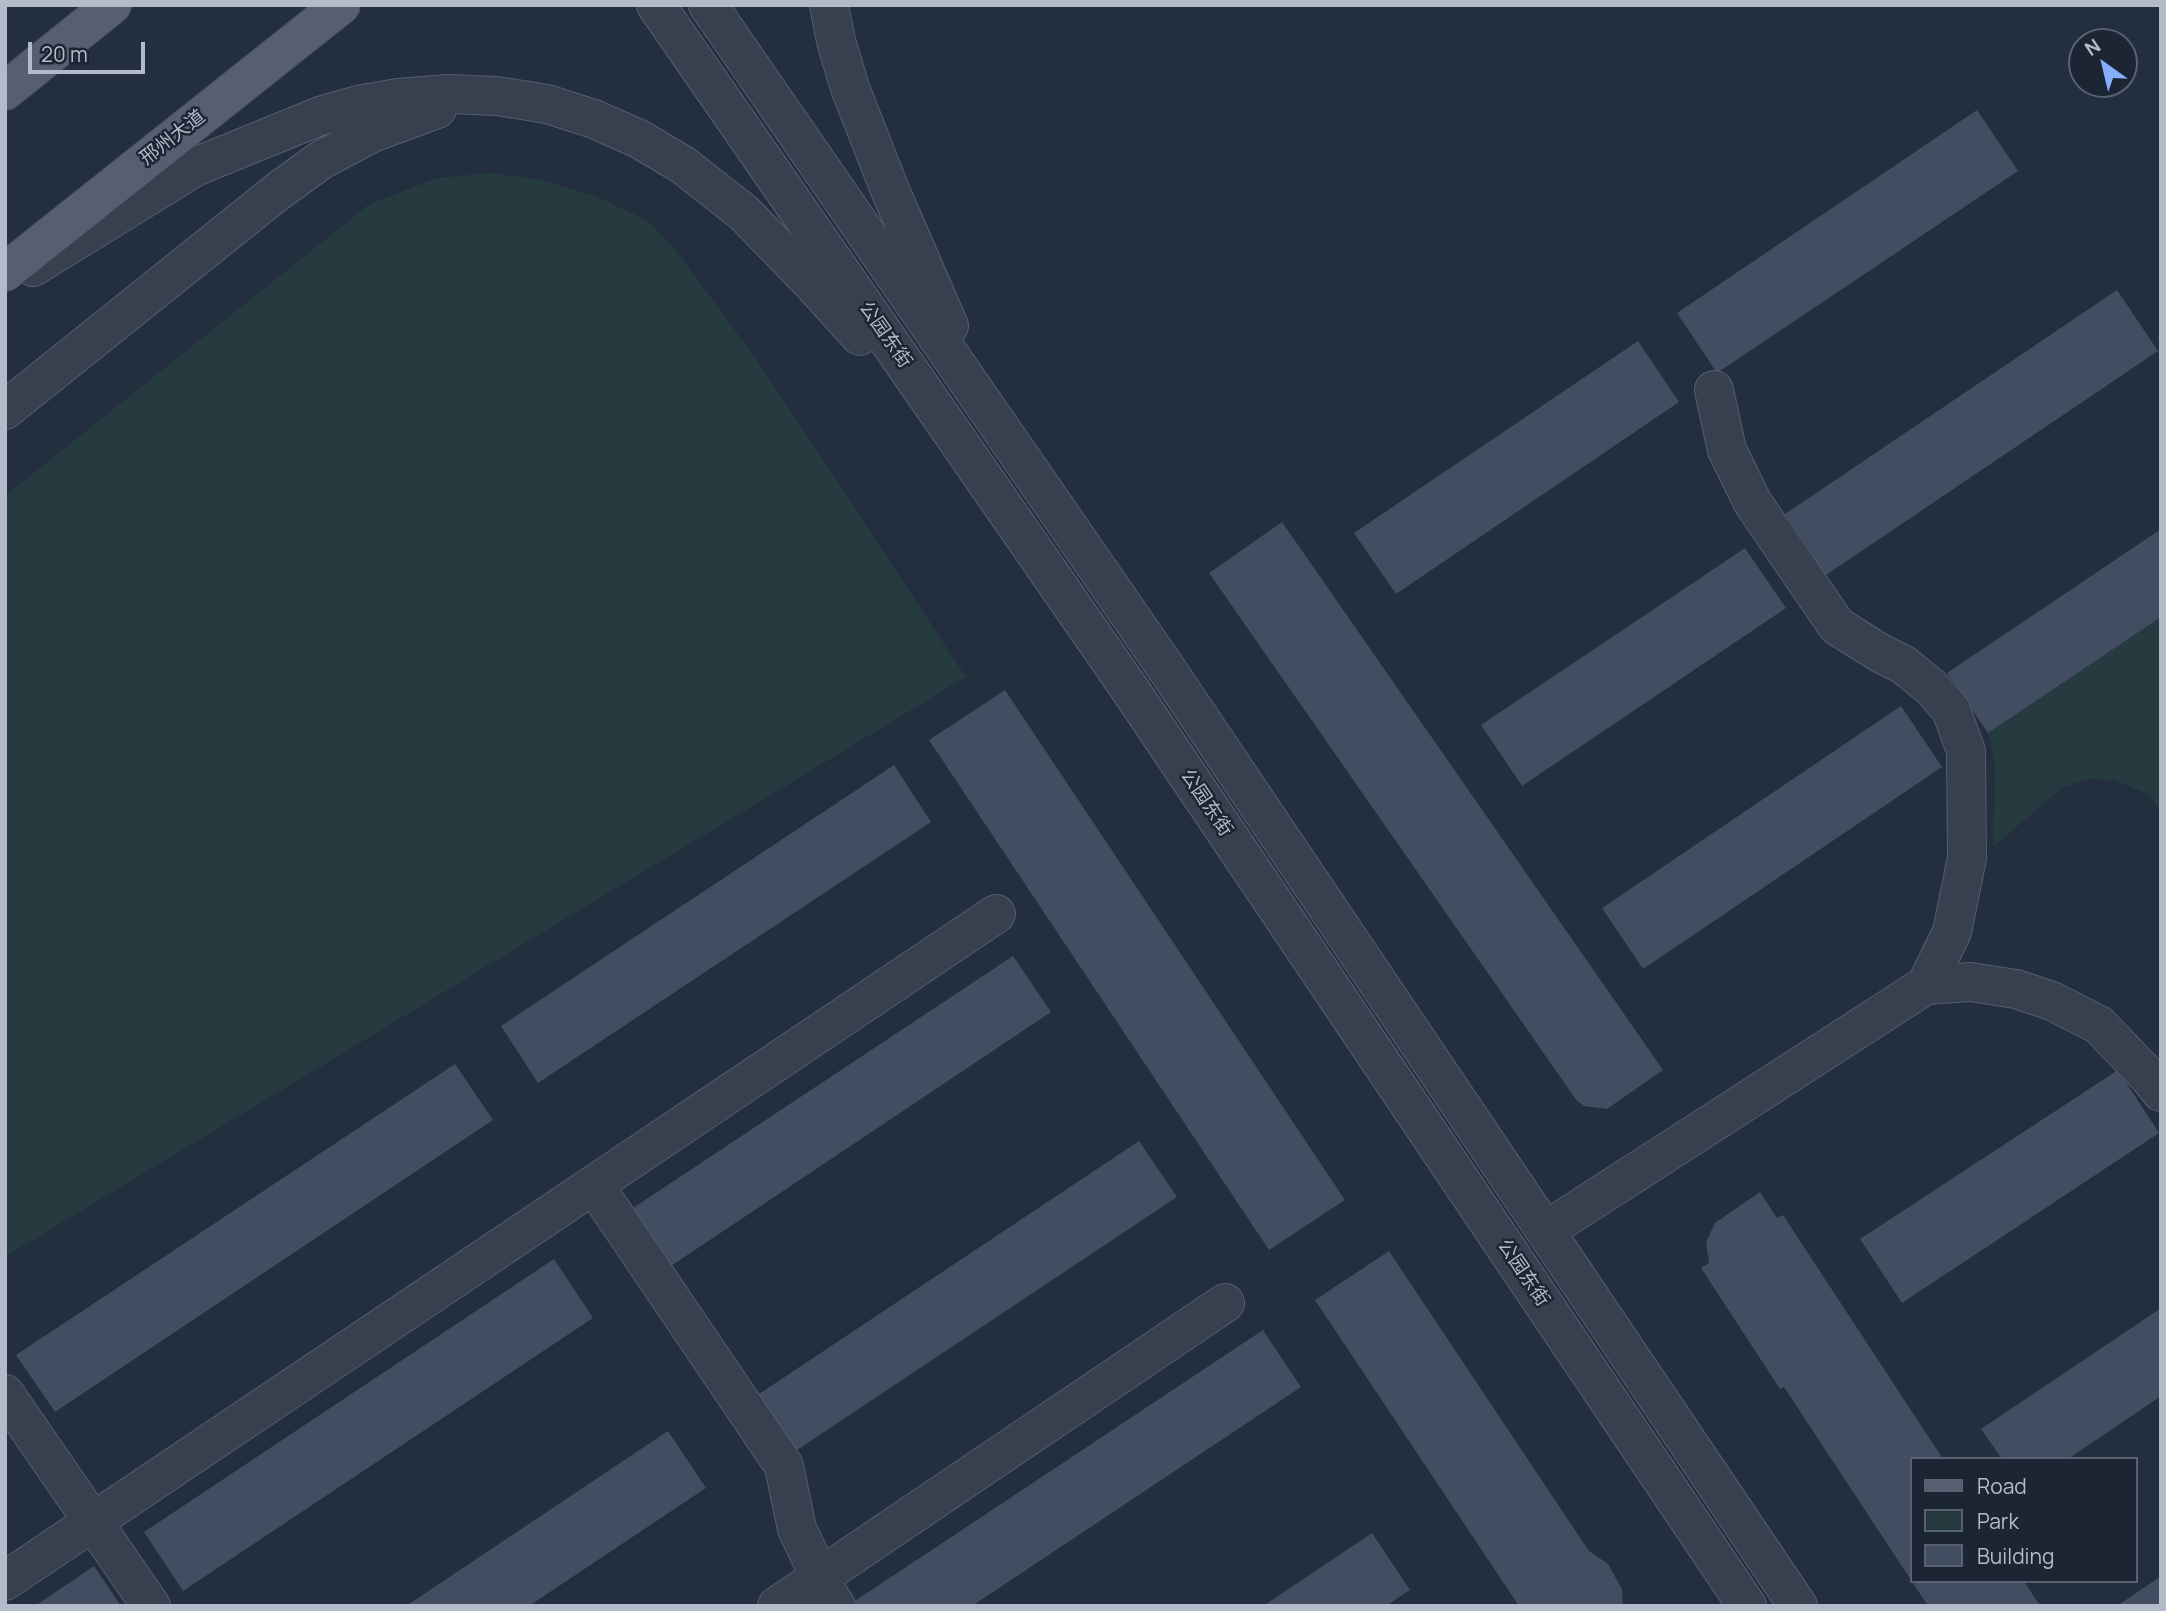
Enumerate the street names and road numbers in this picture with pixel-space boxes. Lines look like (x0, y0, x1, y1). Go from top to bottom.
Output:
street label: 邢州大道 (136, 106, 210, 170)
street label: 公园东街 (854, 297, 916, 373)
street label: 公园东街 (1175, 765, 1237, 841)
street label: 公园东街 (1492, 1235, 1554, 1311)

